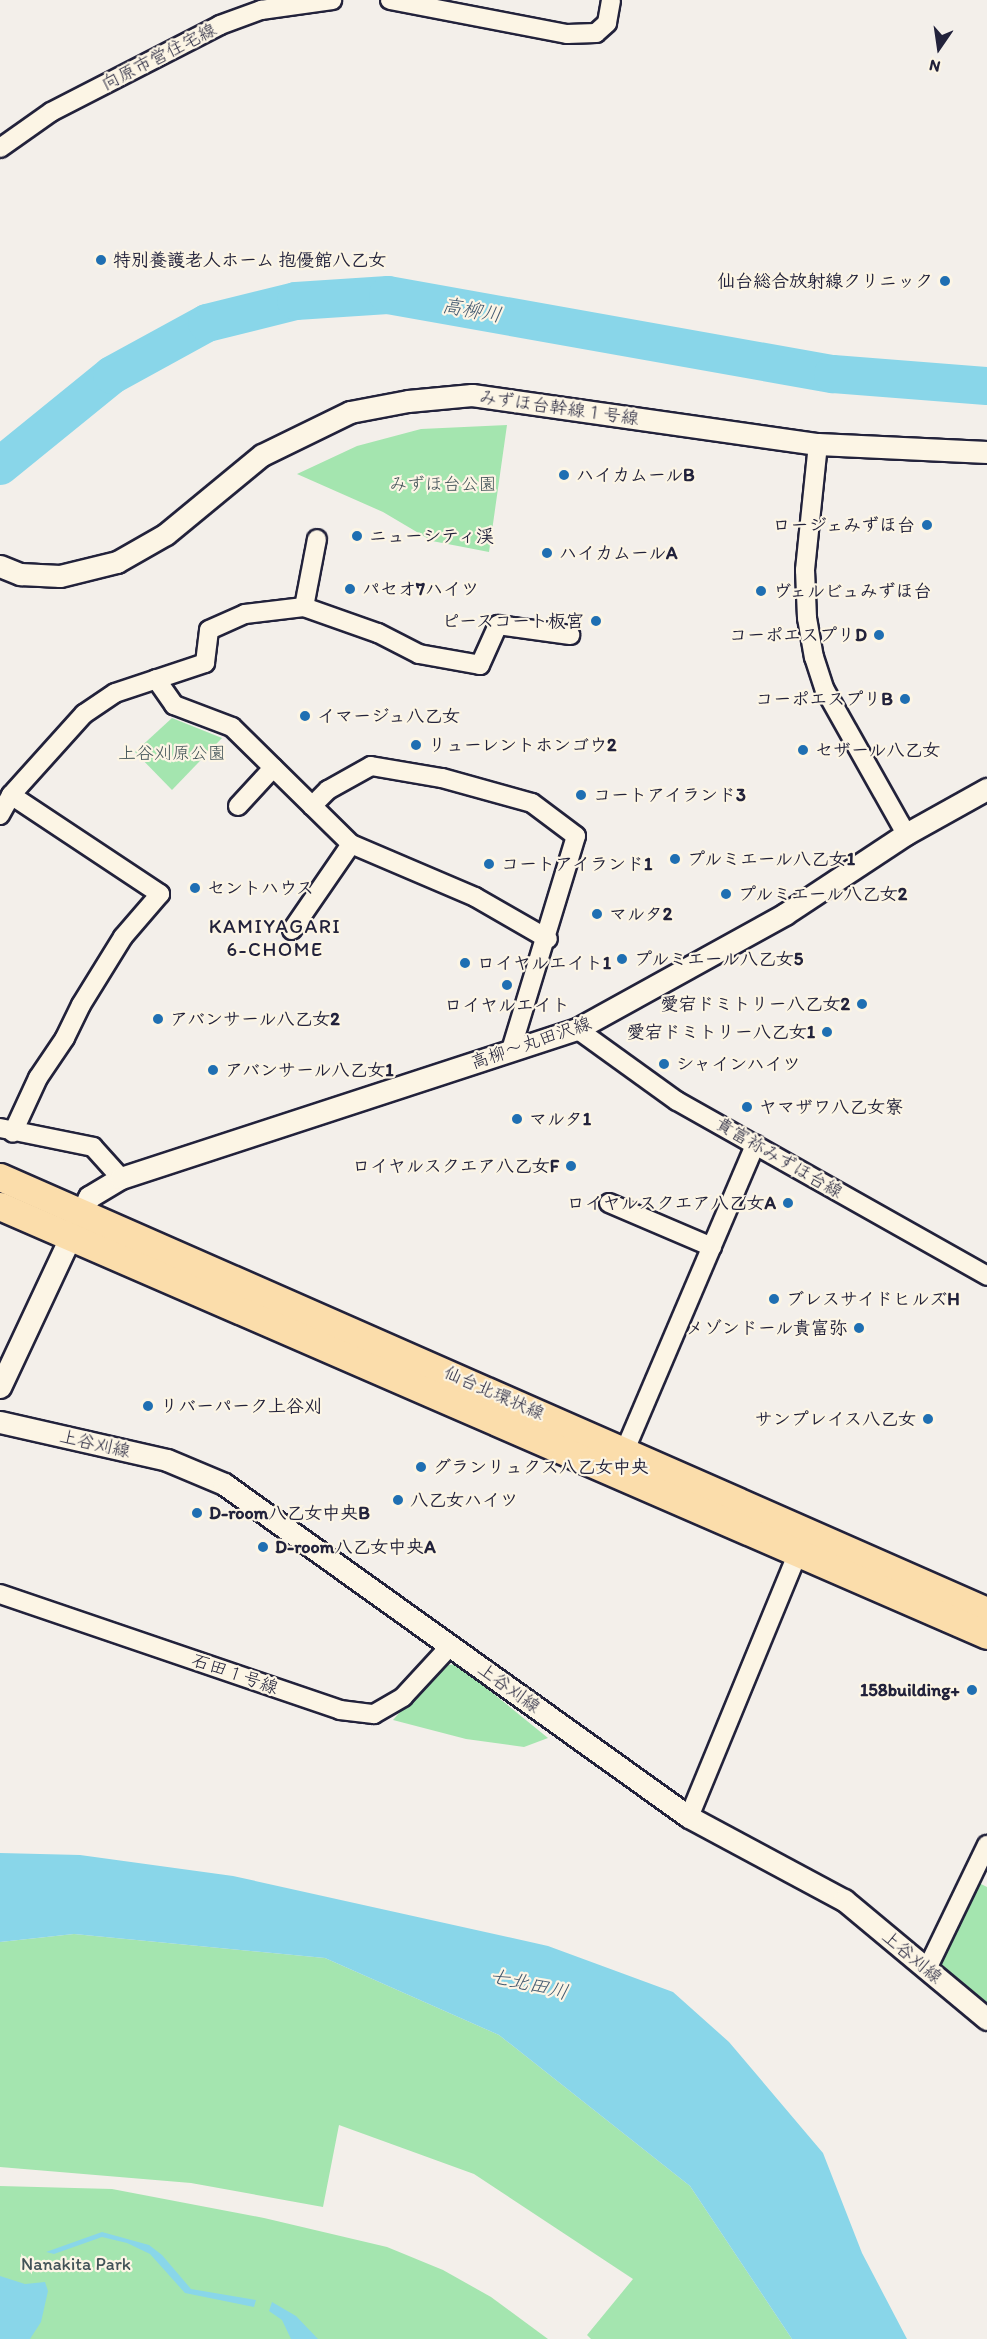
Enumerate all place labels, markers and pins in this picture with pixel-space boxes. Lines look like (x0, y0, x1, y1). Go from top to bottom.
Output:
place label: 特別養護老人ホーム 抱優館八乙女 (113, 249, 387, 271)
marker: 特別養護老人ホーム 抱優館八乙女 (94, 253, 108, 267)
place label: 仙台総合放射線クリニック (717, 270, 933, 292)
marker: 仙台総合放射線クリニック (938, 274, 952, 288)
place label: ハイカムールB (576, 464, 695, 486)
marker: ハイカムールB (557, 468, 571, 482)
place label: ロージェみずほ台 (771, 514, 915, 536)
marker: ロージェみずほ台 (920, 518, 934, 532)
place label: ニューシティ渓 (369, 525, 495, 547)
marker: ニューシティ渓 (350, 529, 364, 543)
place label: ハイカムールA (559, 542, 678, 564)
marker: ハイカムールA (540, 546, 554, 560)
place label: パセオ7ハイツ (362, 578, 479, 600)
place label: ヴェルビュみずほ台 (773, 580, 935, 602)
marker: パセオ7ハイツ (343, 582, 357, 596)
marker: ヴェルビュみずほ台 (754, 584, 768, 598)
place label: ピースコート板宮 (441, 610, 584, 632)
marker: ピースコート板宮 (589, 614, 603, 628)
place label: コーポエスプリD (729, 624, 867, 646)
marker: コーポエスプリD (872, 628, 886, 642)
place label: コーポエスプリB (755, 688, 893, 710)
marker: コーポエスプリB (898, 692, 912, 706)
place label: イマージュ八乙女 (317, 705, 461, 727)
marker: イマージュ八乙女 (298, 709, 312, 723)
place label: リューレントホンゴウ2 (428, 734, 617, 756)
marker: リューレントホンゴウ2 (409, 738, 423, 752)
place label: セザール八乙女 (815, 739, 941, 761)
marker: セザール八乙女 (796, 743, 810, 757)
place label: コートアイランド3 (593, 784, 747, 806)
marker: コートアイランド3 (574, 788, 588, 802)
place label: プルミエール八乙女1 (687, 848, 857, 870)
marker: プルミエール八乙女1 (668, 852, 682, 866)
place label: コートアイランド1 (501, 853, 653, 875)
marker: コートアイランド1 (482, 857, 496, 871)
place label: セントハウス (207, 877, 315, 899)
marker: セントハウス (188, 881, 202, 895)
place label: プルミエール八乙女2 (738, 883, 909, 905)
marker: プルミエール八乙女2 (719, 887, 733, 901)
place label: マルタ2 (609, 903, 672, 925)
marker: マルタ2 (590, 907, 604, 921)
place label: プルミエール八乙女5 (634, 948, 805, 970)
place label: ロイヤルエイト1 (477, 952, 611, 974)
marker: プルミエール八乙女5 (615, 952, 629, 966)
marker: ロイヤルエイト1 (458, 956, 472, 970)
marker: ロイヤルエイト (500, 978, 514, 992)
place label: 愛宕ドミトリー八乙女2 (661, 993, 850, 1015)
place label: ロイヤルエイト (444, 994, 570, 1016)
marker: 愛宕ドミトリー八乙女2 (855, 997, 869, 1011)
place label: アバンサール八乙女2 (170, 1008, 341, 1030)
marker: アバンサール八乙女2 (151, 1012, 165, 1026)
place label: 愛宕ドミトリー八乙女1 (627, 1021, 815, 1043)
marker: 愛宕ドミトリー八乙女1 (820, 1025, 834, 1039)
place label: シャインハイツ (676, 1053, 802, 1075)
marker: シャインハイツ (657, 1057, 671, 1071)
place label: アバンサール八乙女1 (225, 1059, 395, 1081)
marker: アバンサール八乙女1 (206, 1063, 220, 1077)
place label: ヤマザワ八乙女寮 (759, 1096, 903, 1118)
marker: ヤマザワ八乙女寮 (740, 1100, 754, 1114)
place label: マルタ1 (529, 1108, 591, 1130)
marker: マルタ1 (510, 1112, 524, 1126)
place label: ロイヤルスクエア八乙女F (352, 1155, 559, 1177)
marker: ロイヤルスクエア八乙女F (564, 1159, 578, 1173)
place label: ロイヤルスクエア八乙女A (566, 1192, 776, 1214)
marker: ロイヤルスクエア八乙女A (781, 1196, 795, 1210)
place label: ブレスサイドヒルズH (786, 1288, 960, 1310)
marker: ブレスサイドヒルズH (767, 1292, 781, 1306)
place label: メゾンドール貴富弥 (685, 1317, 847, 1339)
marker: メゾンドール貴富弥 (852, 1321, 866, 1335)
place label: リバーパーク上谷刈 (160, 1395, 322, 1417)
marker: リバーパーク上谷刈 (141, 1399, 155, 1413)
place label: サンプレイス八乙女 (754, 1408, 916, 1430)
marker: サンプレイス八乙女 (921, 1412, 935, 1426)
place label: グランリュクス八乙女中央 (433, 1456, 649, 1478)
marker: グランリュクス八乙女中央 (414, 1460, 428, 1474)
place label: 八乙女ハイツ (410, 1489, 518, 1511)
marker: 八乙女ハイツ (391, 1493, 405, 1507)
place label: D-room八乙女中央B (209, 1502, 370, 1524)
marker: D-room八乙女中央B (190, 1506, 204, 1520)
place label: D-room八乙女中央A (275, 1536, 436, 1558)
marker: D-room八乙女中央A (256, 1540, 270, 1554)
place label: 158building+ (860, 1679, 960, 1701)
marker: 158building+ (965, 1683, 979, 1697)

